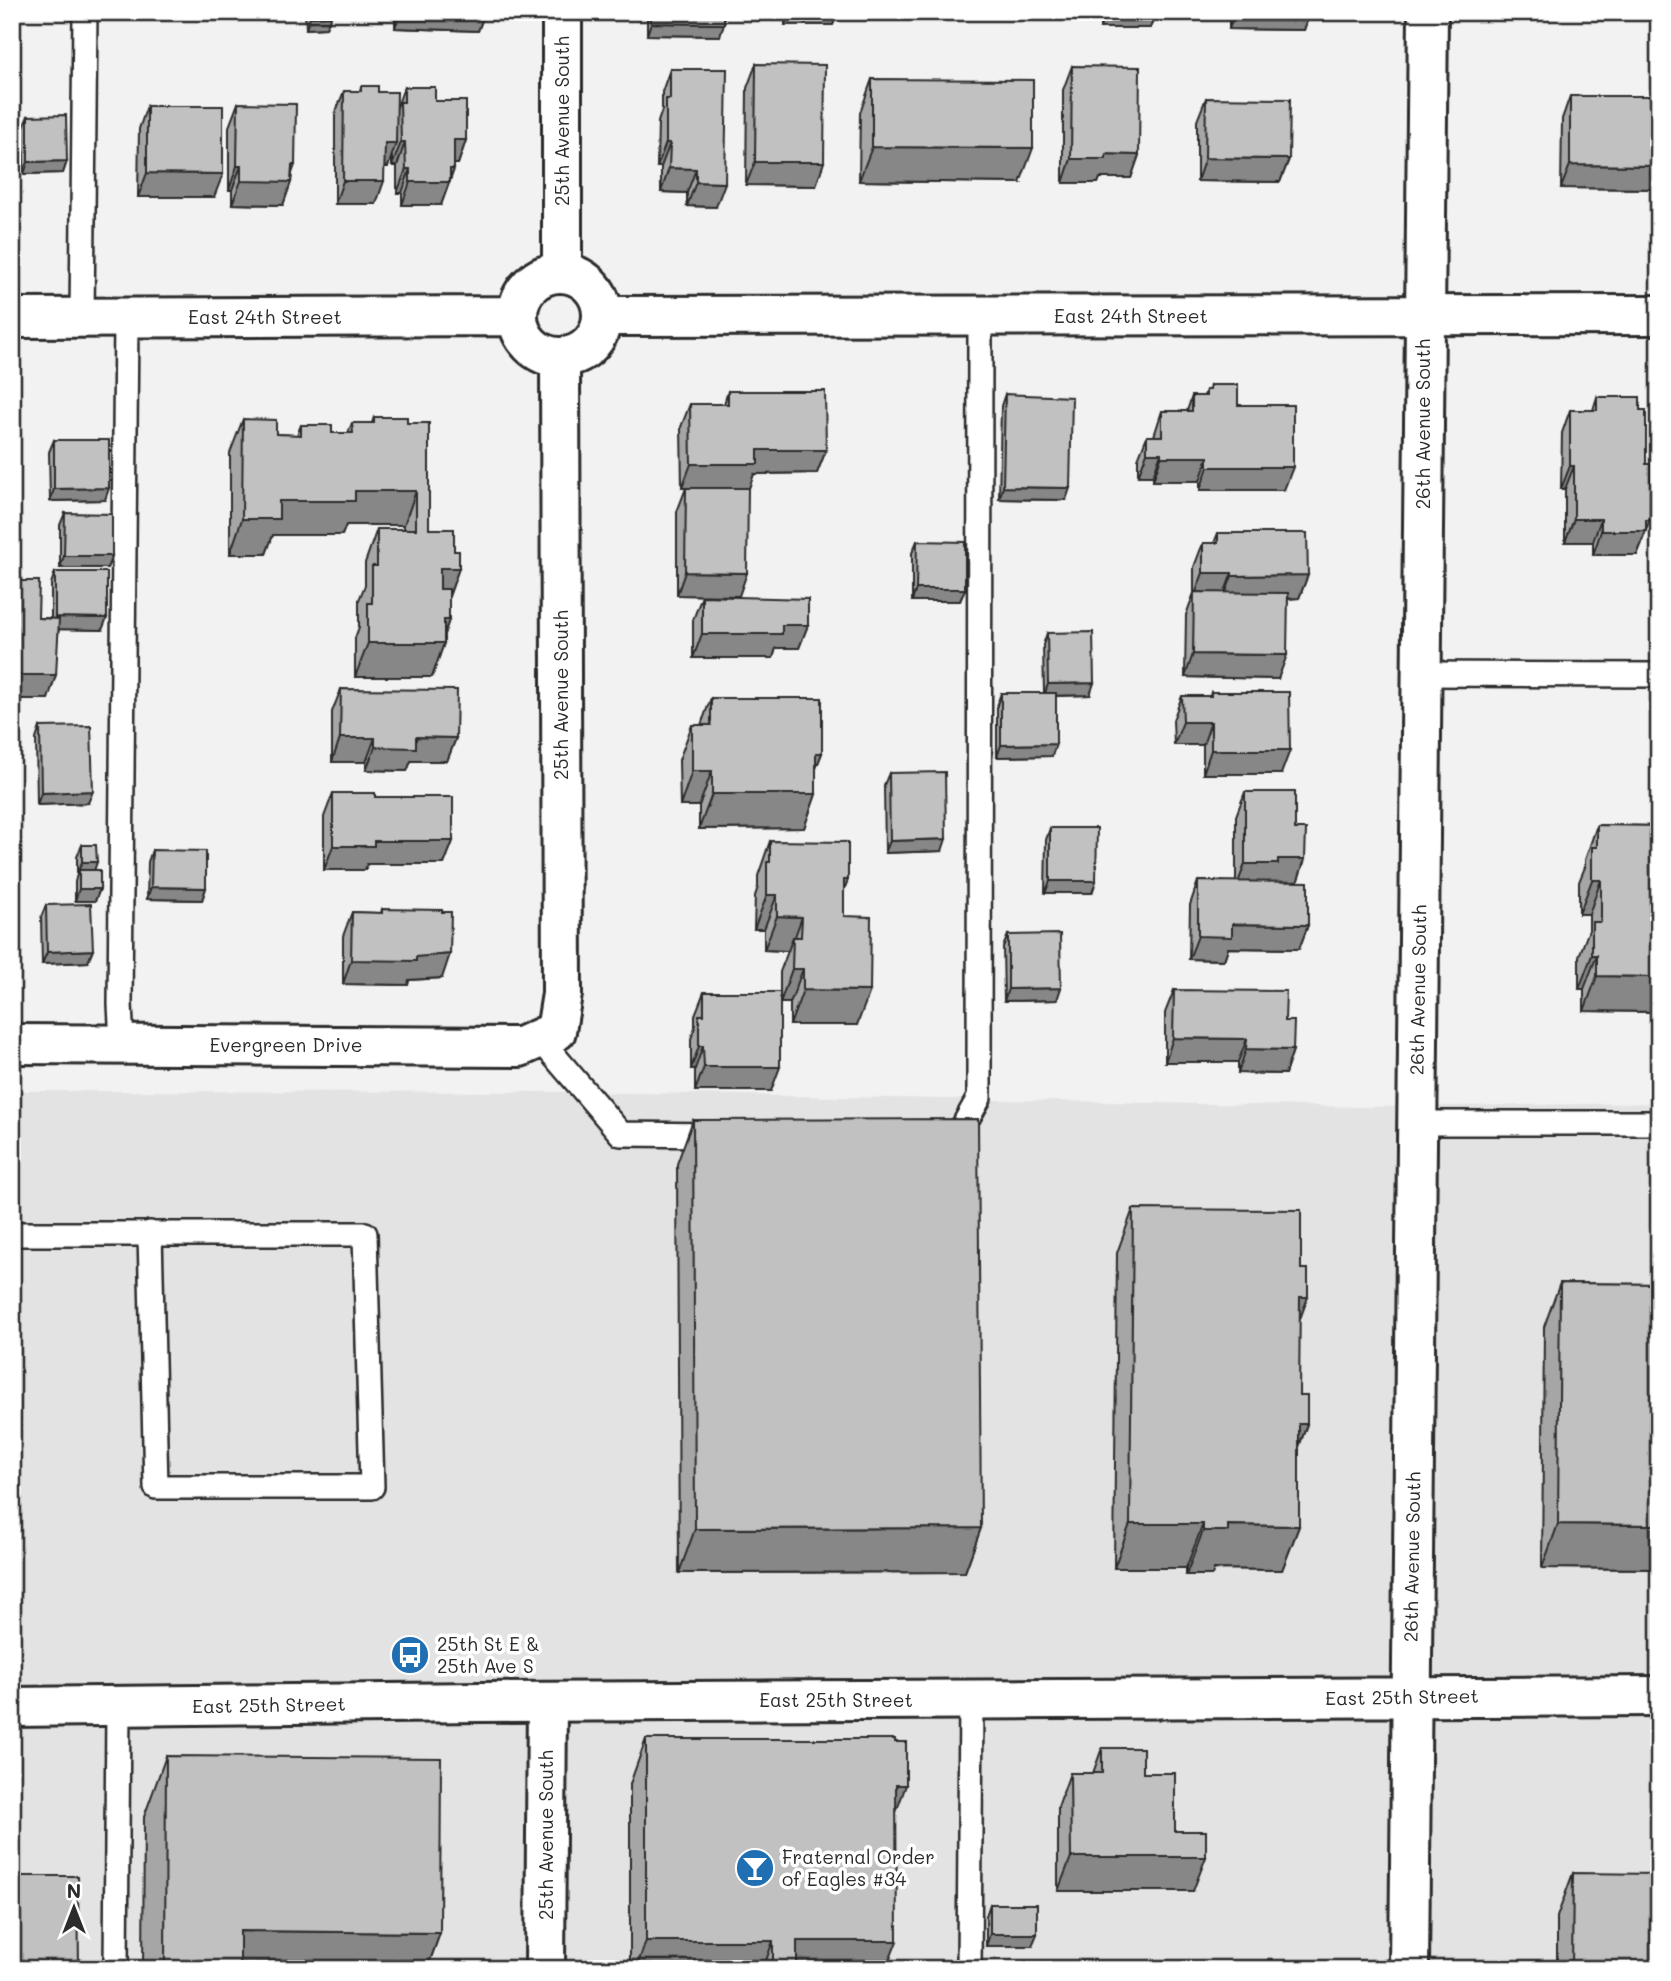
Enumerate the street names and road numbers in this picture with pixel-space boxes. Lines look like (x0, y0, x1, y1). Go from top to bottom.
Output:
street label: 25th Avenue South (549, 36, 574, 206)
street label: East 24th Street (1054, 303, 1208, 328)
street label: East 24th Street (188, 304, 342, 329)
street label: 26th Avenue South (1410, 339, 1435, 509)
street label: 25th Avenue South (548, 610, 573, 780)
street label: 26th Avenue South (1404, 905, 1431, 1075)
street label: Evergreen Drive (209, 1032, 363, 1057)
street label: 26th Avenue South (1398, 1472, 1425, 1642)
street label: East 25th Street (1325, 1683, 1479, 1710)
street label: East 25th Street (759, 1687, 913, 1712)
street label: East 25th Street (192, 1691, 346, 1718)
street label: 25th Avenue South (533, 1750, 558, 1920)

